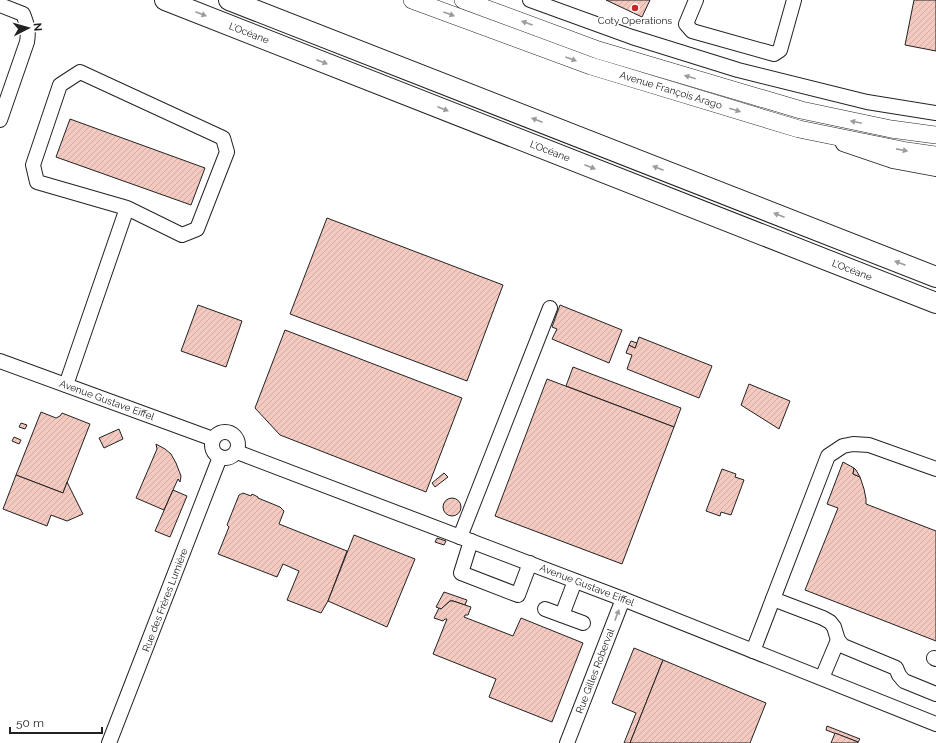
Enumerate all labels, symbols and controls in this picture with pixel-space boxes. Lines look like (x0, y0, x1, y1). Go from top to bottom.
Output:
marker: Coty Operations (630, 3, 640, 13)
north arrow (8, 8, 48, 48)
one-way arrow (443, 11, 455, 17)
one-way arrow (195, 12, 207, 18)
place label: Coty Operations (598, 15, 672, 26)
street label: L’Océane (227, 20, 271, 46)
one-way arrow (520, 20, 532, 26)
text: N (31, 22, 44, 32)
one-way arrow (565, 56, 577, 62)
one-way arrow (316, 59, 328, 65)
street label: Avenue François Arago (619, 69, 724, 111)
one-way arrow (684, 74, 696, 80)
one-way arrow (437, 107, 449, 113)
one-way arrow (729, 107, 741, 113)
one-way arrow (530, 117, 542, 123)
one-way arrow (850, 118, 862, 124)
street label: L’Océane (528, 138, 572, 164)
one-way arrow (896, 148, 908, 154)
one-way arrow (584, 164, 595, 170)
one-way arrow (651, 164, 663, 170)
one-way arrow (772, 212, 784, 218)
street label: L’Océane (830, 257, 874, 283)
one-way arrow (893, 259, 905, 265)
street label: Avenue Gustave Eiffel (58, 378, 156, 422)
street label: Rue des Frères Lumière (140, 547, 190, 653)
street label: Avenue Gustave Eiffel (538, 562, 636, 608)
one-way arrow (614, 609, 620, 621)
street label: Rue Gilles Roberval (574, 627, 616, 715)
scale bar (10, 709, 102, 735)
text: 50 m (16, 716, 44, 730)

